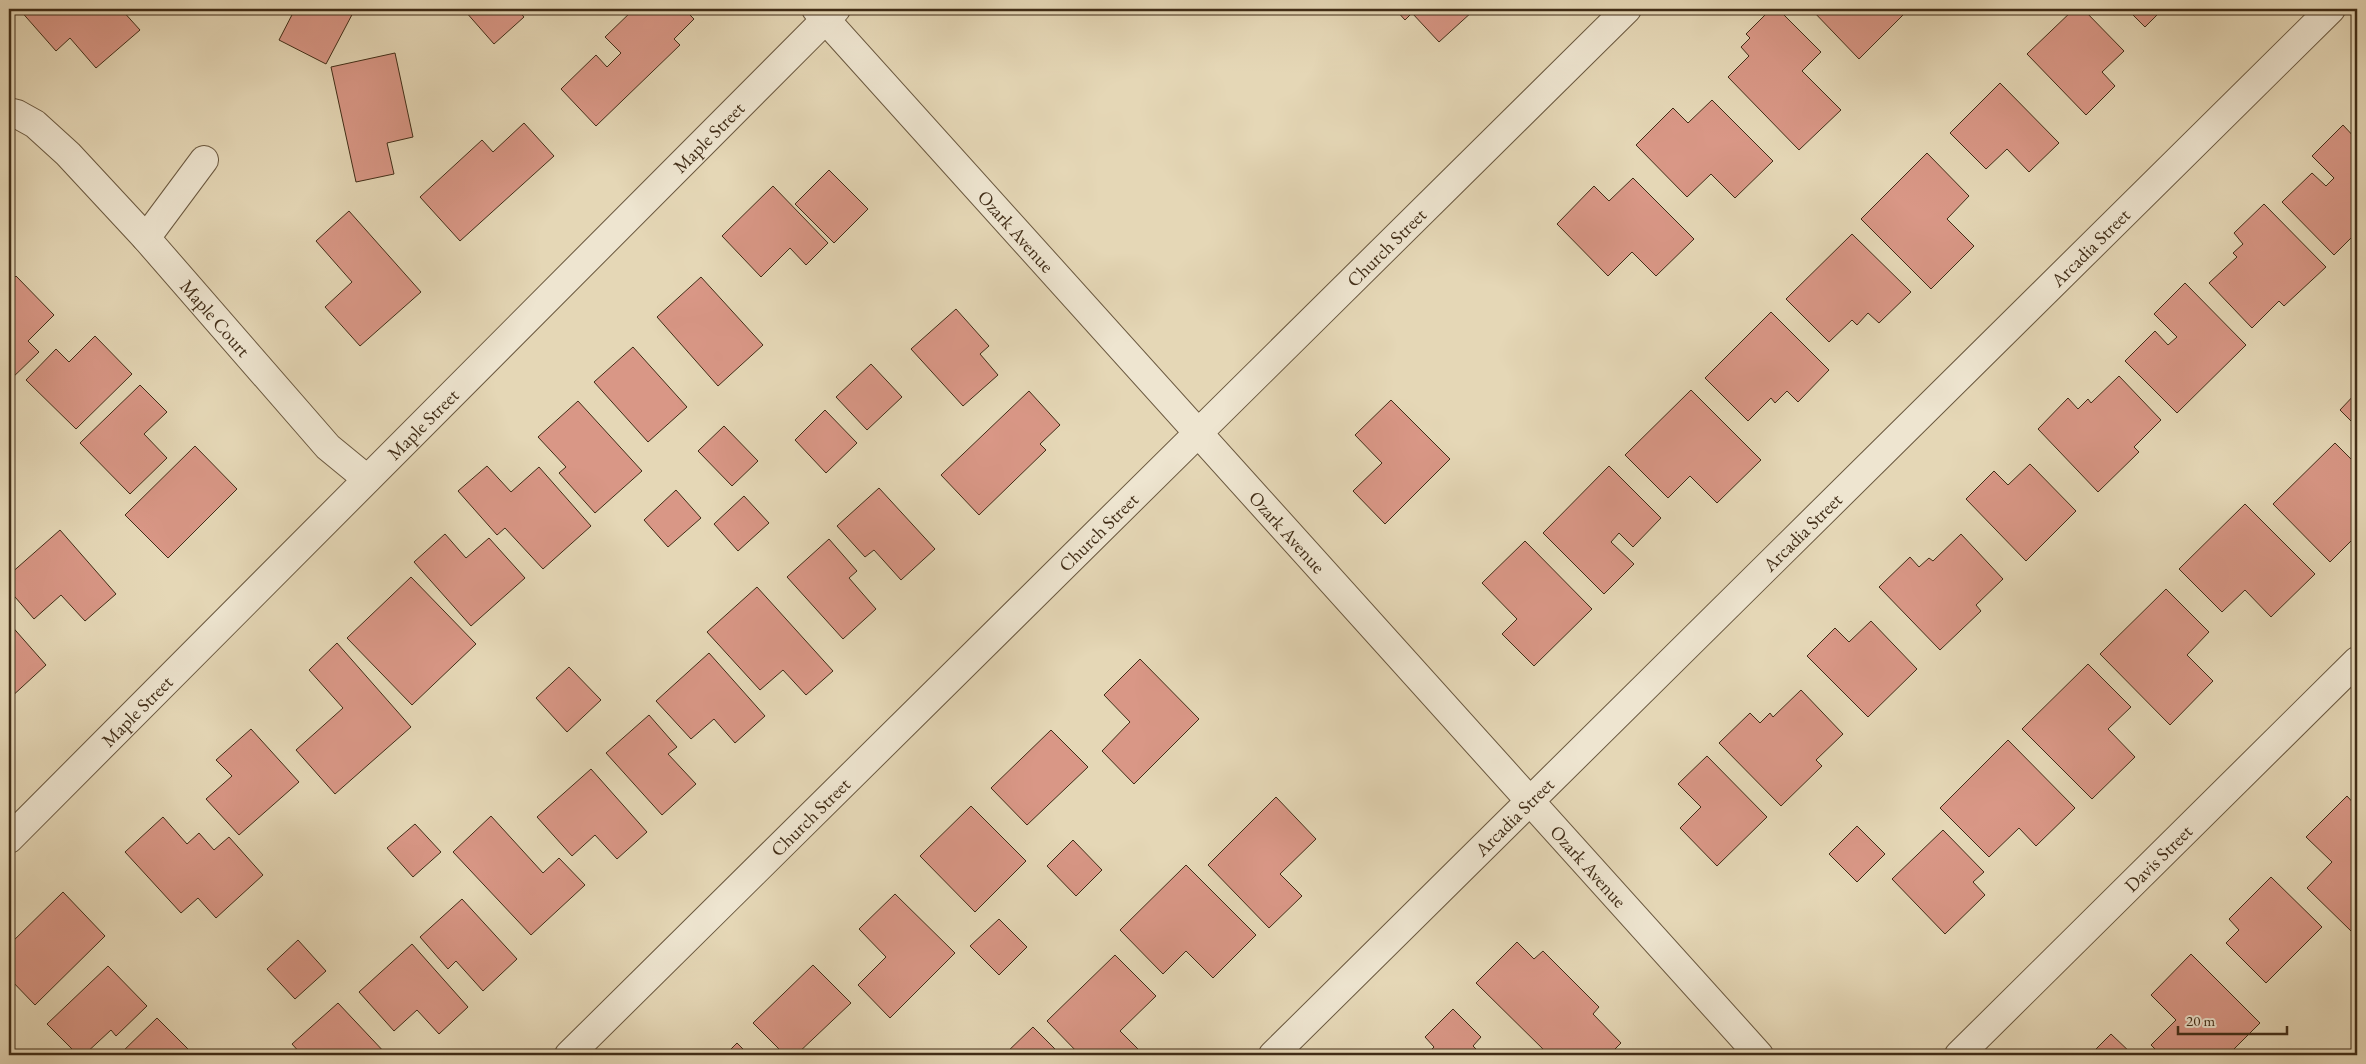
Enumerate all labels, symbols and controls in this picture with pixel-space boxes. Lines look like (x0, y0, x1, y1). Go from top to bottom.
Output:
street label: Maple Street (667, 96, 750, 178)
street label: Ozark Avenue (972, 184, 1060, 278)
street label: Church Street (1341, 202, 1431, 292)
street label: Arcadia Street (2044, 202, 2135, 293)
street label: Maple Court (175, 274, 256, 362)
street label: Maple Street (381, 383, 464, 465)
street label: Ozark Avenue (1244, 485, 1331, 578)
street label: Church Street (1053, 487, 1143, 577)
street label: Arcadia Street (1756, 487, 1847, 577)
street label: Maple Street (96, 670, 178, 752)
street label: Church Street (765, 772, 855, 862)
street label: Arcadia Street (1468, 772, 1559, 862)
street label: Davis Street (2119, 819, 2197, 897)
street label: Ozark Avenue (1545, 820, 1632, 913)
scale bar (2178, 1004, 2287, 1036)
text: 20 m (2186, 1011, 2215, 1030)

